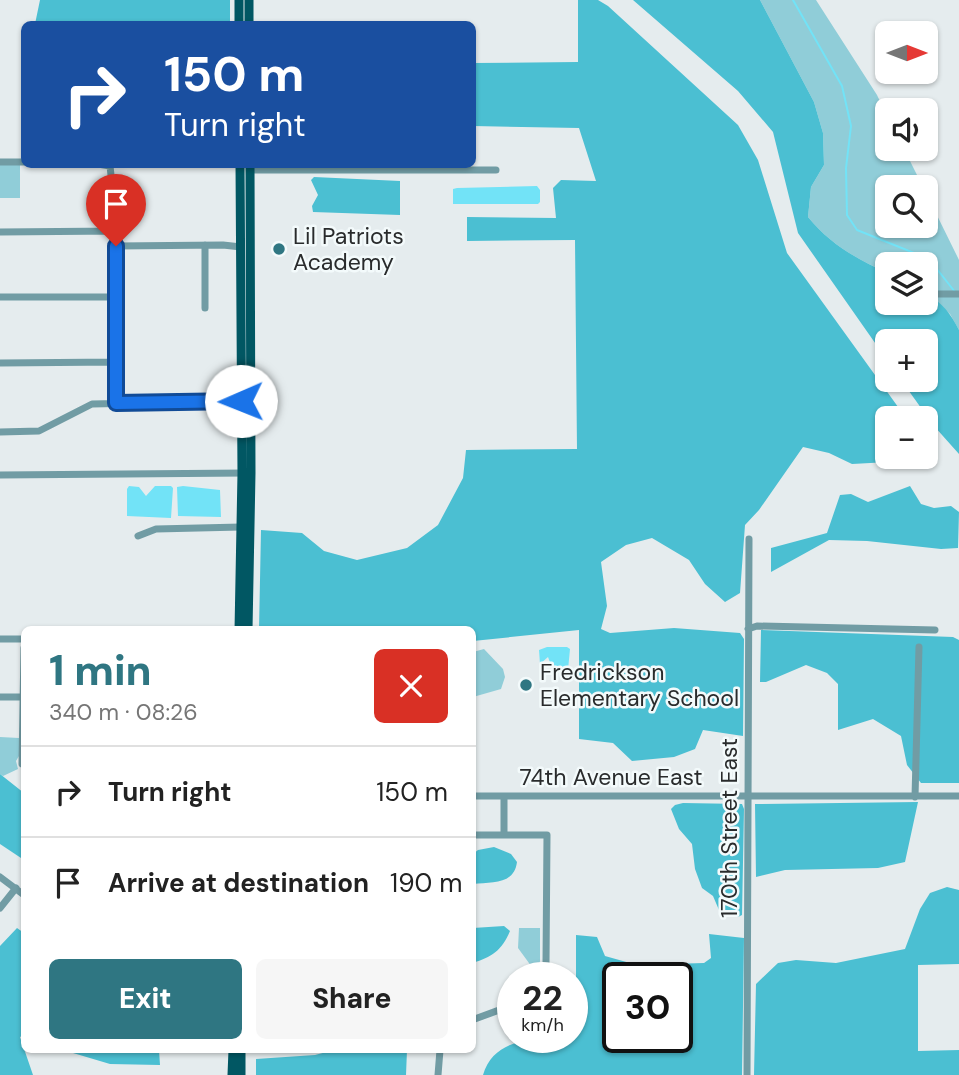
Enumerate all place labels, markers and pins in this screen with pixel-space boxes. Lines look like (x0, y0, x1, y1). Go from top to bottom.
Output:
pin (86, 174, 146, 246)
place label: Lil Patriots Academy (293, 221, 404, 277)
marker: Lil Patriots Academy (271, 241, 287, 257)
place label: Fredrickson Elementary School (540, 657, 739, 713)
marker: Fredrickson Elementary School (518, 677, 534, 693)

